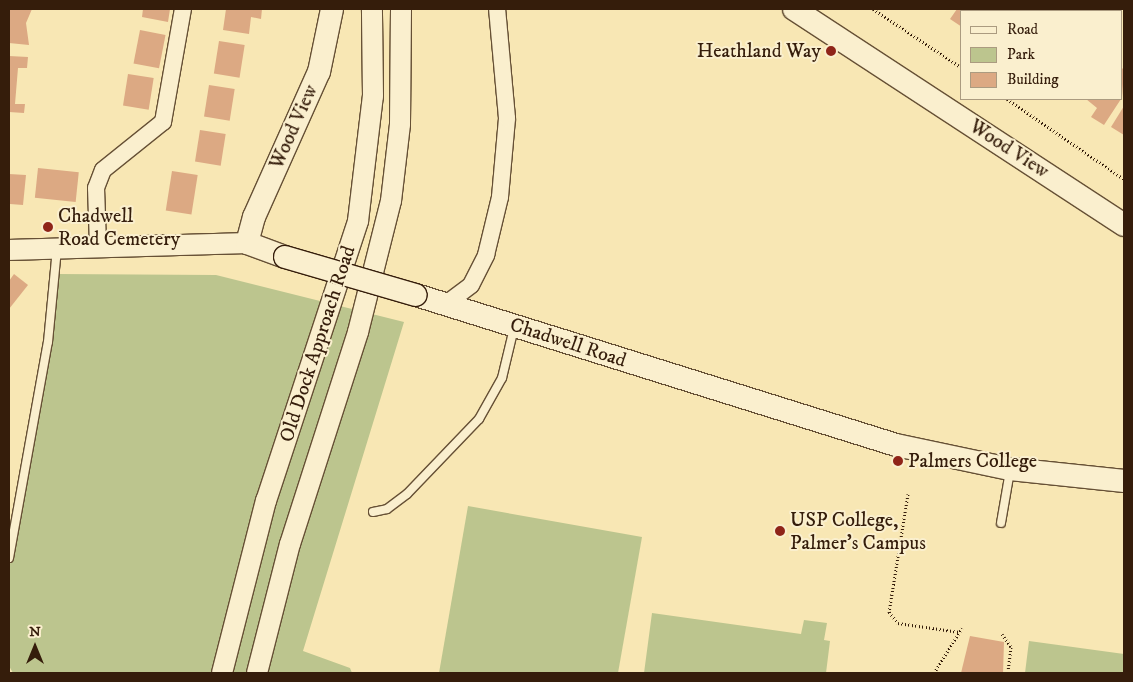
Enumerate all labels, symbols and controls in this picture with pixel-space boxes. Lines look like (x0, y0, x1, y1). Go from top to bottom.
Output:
legend (960, 10, 1123, 100)
text: Road (1007, 20, 1038, 39)
place label: Heathland Way (697, 39, 821, 63)
marker: Heathland Way (825, 45, 837, 57)
text: Park (1007, 45, 1035, 64)
text: Building (1007, 70, 1059, 89)
street label: Wood View (265, 81, 323, 173)
street label: Wood View (965, 114, 1053, 184)
place label: Chadwell Road Cemetery (58, 204, 180, 251)
marker: Chadwell Road Cemetery (42, 221, 54, 233)
street label: Old Dock Approach Road (275, 243, 361, 445)
street label: Chadwell Road (507, 313, 629, 373)
place label: Palmers College (908, 449, 1037, 473)
marker: Palmers College (892, 455, 904, 467)
place label: USP College, Palmer's Campus (790, 508, 926, 555)
marker: USP College, Palmer's Campus (774, 525, 786, 537)
north arrow (10, 622, 60, 672)
text: N (29, 623, 41, 641)

